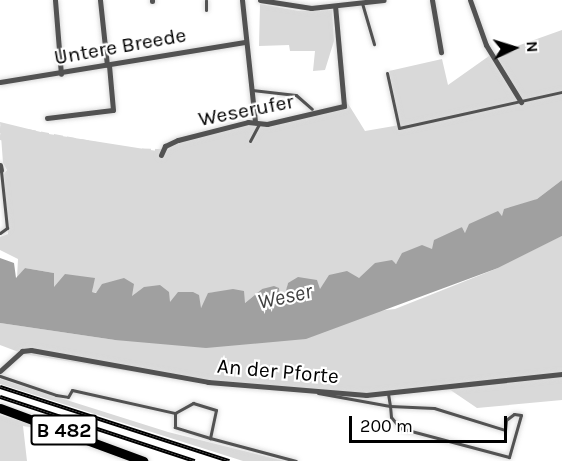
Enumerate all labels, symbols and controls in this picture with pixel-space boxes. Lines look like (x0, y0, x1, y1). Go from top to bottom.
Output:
north arrow (484, 18, 544, 78)
street label: Untere Breede (52, 22, 188, 70)
text: N (523, 40, 542, 53)
street label: Weserufer (196, 88, 296, 132)
water label: Weser (255, 278, 315, 316)
street label: An der Pforte (216, 353, 340, 389)
scale bar (352, 404, 510, 442)
road number: B 482 (29, 413, 98, 447)
text: 200 m (360, 415, 413, 437)

